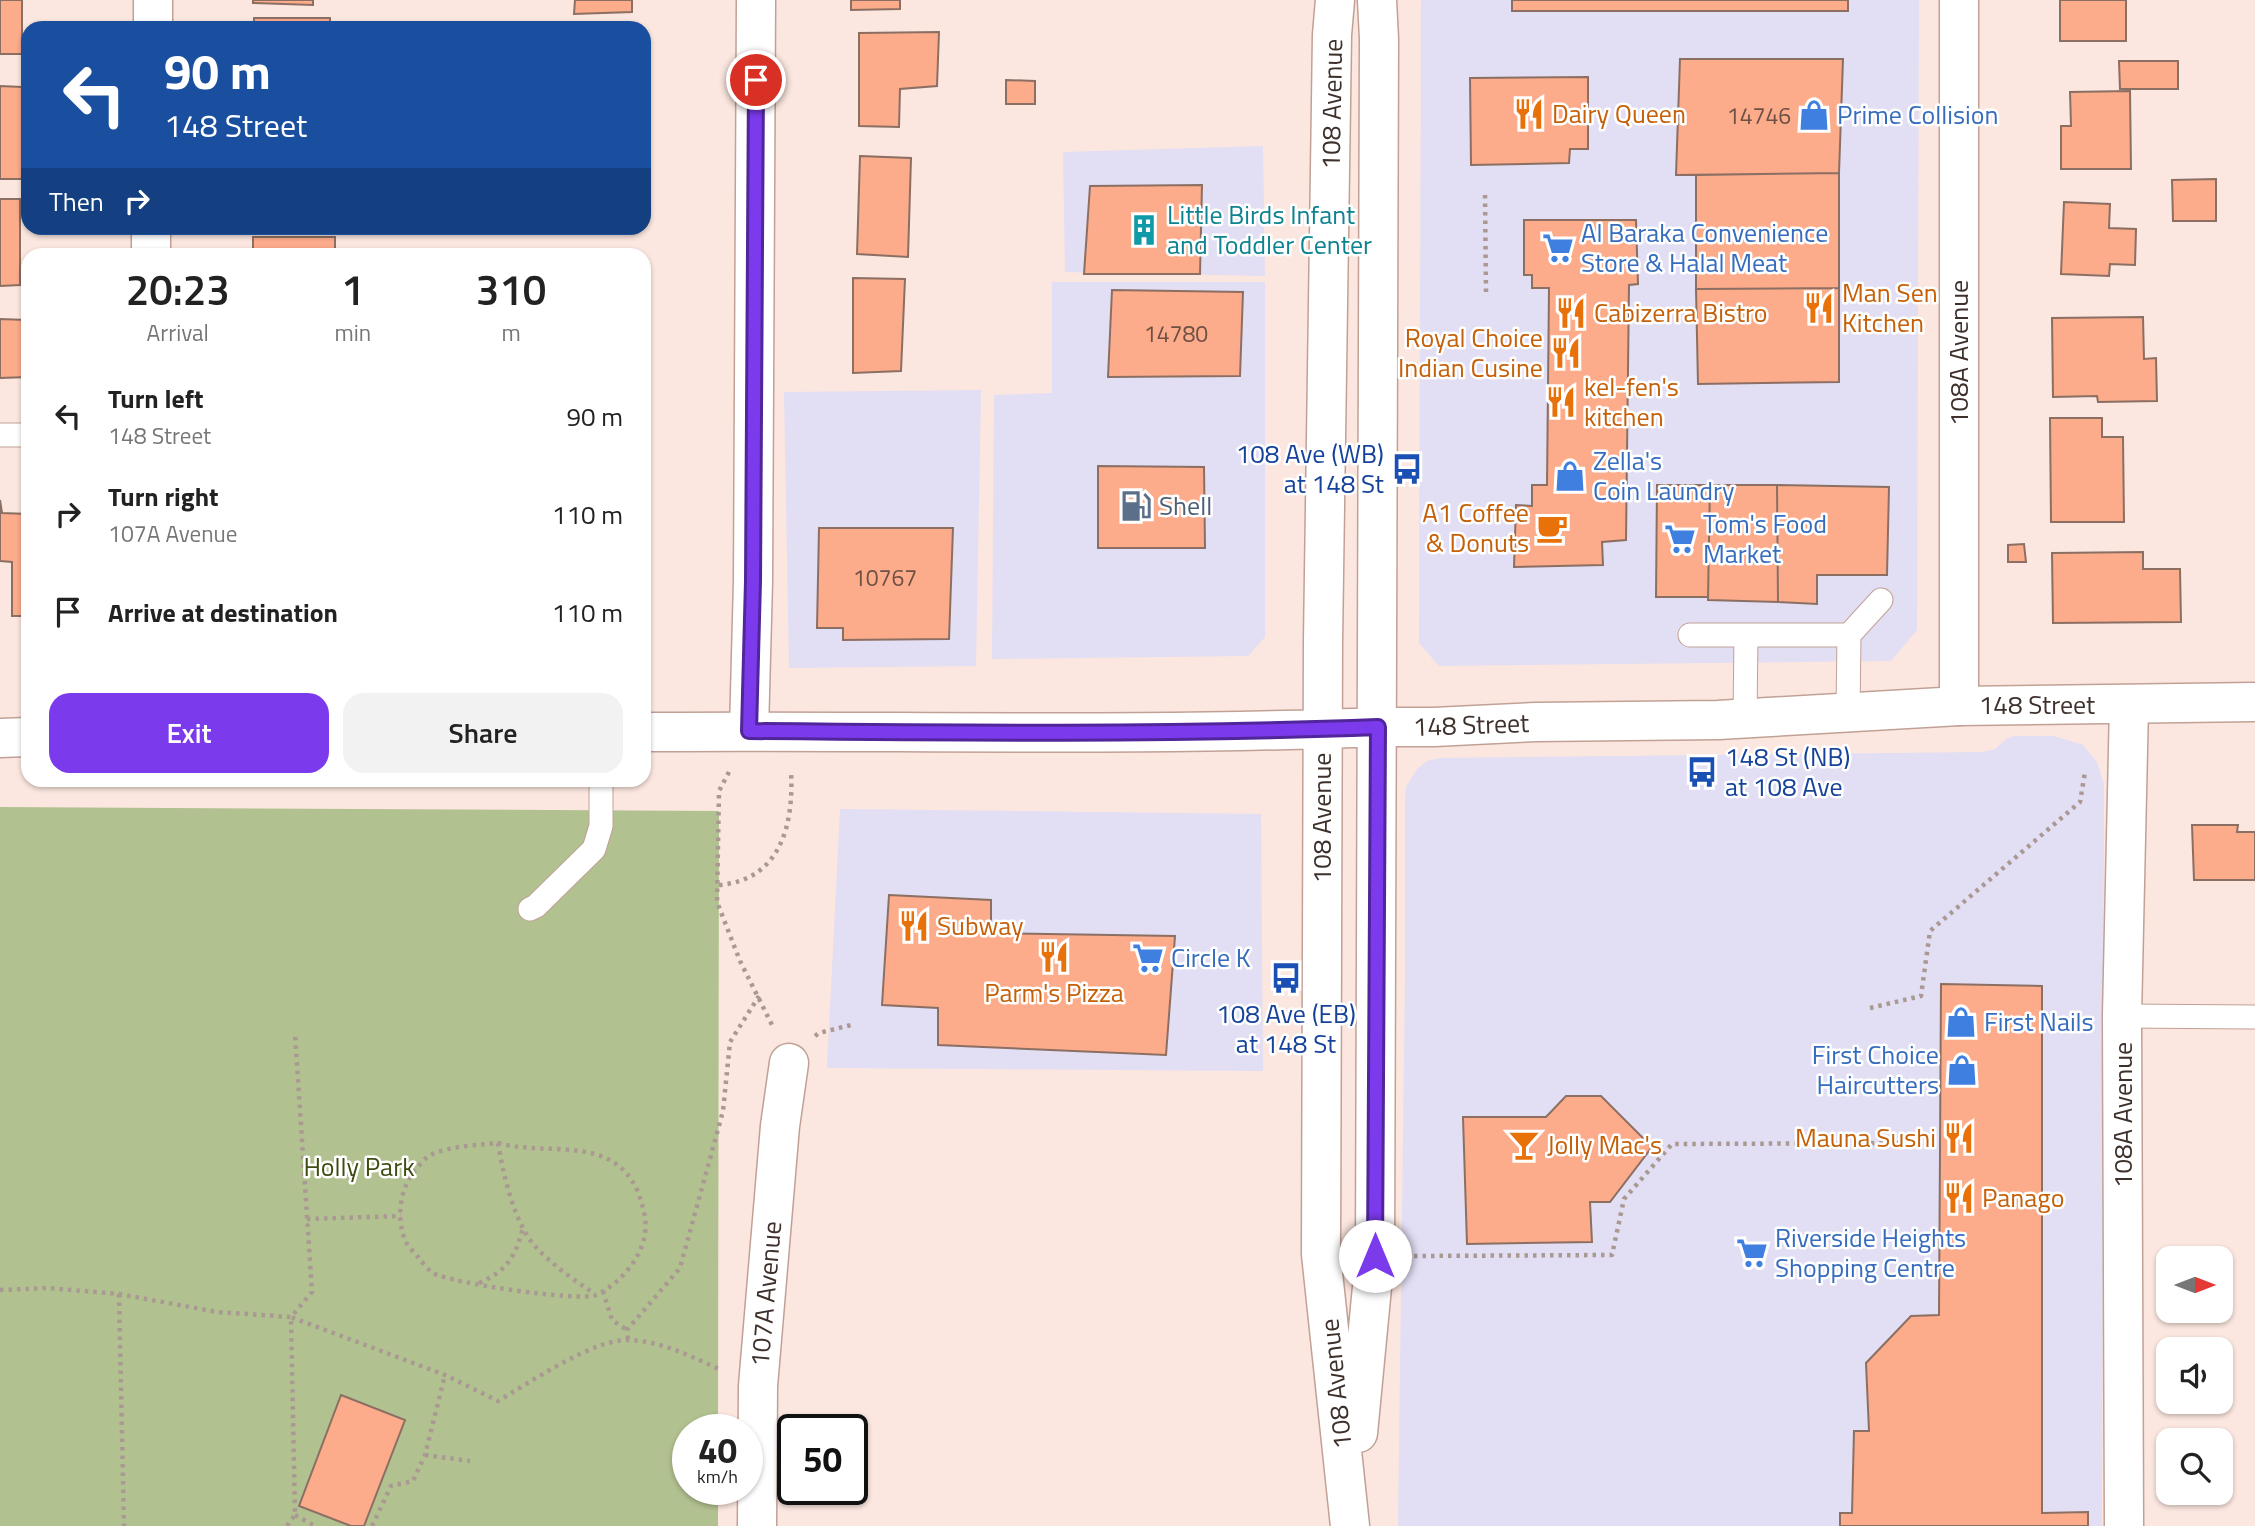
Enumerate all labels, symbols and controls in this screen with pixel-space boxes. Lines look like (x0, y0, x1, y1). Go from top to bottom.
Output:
text: 90 m (164, 33, 271, 108)
street label: 108 Avenue (1311, 38, 1352, 170)
icon: left (49, 49, 140, 140)
pin (726, 50, 786, 110)
icon: arrive (737, 61, 775, 99)
place label: Dairy Queen (1552, 94, 1686, 133)
place label: Prime Collision (1837, 95, 1999, 134)
restaurant icon: Dairy Queen (1512, 97, 1546, 131)
house number: 14746 (1727, 98, 1791, 133)
shop icon: Prime Collision (1797, 98, 1831, 132)
text: 148 Street (164, 101, 307, 149)
text: Then (49, 182, 104, 221)
icon: right (118, 182, 156, 220)
place label: Little Birds Infant and Toddler Center (1167, 195, 1372, 264)
building icon: Little Birds Infant and Toddler Center (1127, 213, 1161, 247)
place label: Al Baraka Convenience Store & Halal Meat (1581, 213, 1828, 282)
supermarket icon: Al Baraka Convenience Store & Halal Meat (1541, 231, 1575, 265)
text: 20:23 (126, 257, 230, 321)
text: 1 (341, 257, 365, 321)
text: 310 (476, 257, 546, 321)
place label: Man Sen Kitchen (1842, 273, 1938, 342)
street label: 108A Avenue (1939, 280, 1978, 426)
restaurant icon: Man Sen Kitchen (1802, 291, 1836, 325)
place label: Cabizerra Bistro (1594, 293, 1768, 332)
restaurant icon: Cabizerra Bistro (1554, 296, 1588, 330)
text: Arrival (147, 315, 209, 350)
text: min (334, 315, 371, 350)
text: m (501, 315, 521, 350)
house number: 14780 (1144, 316, 1208, 351)
place label: Royal Choice Indian Cusine (1398, 318, 1543, 387)
restaurant icon: Royal Choice Indian Cusine (1549, 336, 1583, 370)
place label: kel-fen's kitchen (1584, 367, 1679, 436)
text: Turn left (108, 379, 203, 418)
restaurant icon: kel-fen's kitchen (1544, 385, 1578, 419)
icon: left (49, 397, 87, 435)
text: 90 m (566, 397, 623, 436)
text: 148 Street (108, 418, 211, 453)
place label: 108 Ave (WB) at 148 St (1236, 434, 1384, 503)
place label: Zella's Coin Laundry (1593, 441, 1735, 510)
bus stop icon: 108 Ave (WB) at 148 St (1390, 452, 1424, 486)
shop icon: Zella's Coin Laundry (1553, 459, 1587, 493)
text: Turn right (108, 477, 219, 516)
place label: Shell (1159, 486, 1212, 525)
fuel station icon: Shell (1119, 489, 1153, 523)
place label: A1 Coffee & Donuts (1422, 493, 1529, 562)
icon: right (49, 495, 87, 533)
text: 110 m (552, 495, 623, 534)
place label: Tom's Food Market (1703, 504, 1827, 573)
cafe icon: A1 Coffee & Donuts (1535, 511, 1569, 545)
text: 107A Avenue (108, 516, 237, 551)
supermarket icon: Tom's Food Market (1663, 522, 1697, 556)
house number: 10767 (853, 560, 917, 595)
icon: arrive (49, 593, 87, 631)
text: Arrive at destination (108, 593, 338, 632)
text: 110 m (552, 593, 623, 632)
street label: 148 Street (1979, 685, 2095, 724)
button: Exit (49, 693, 329, 773)
button: Share (343, 693, 623, 773)
street label: 148 Street (1412, 703, 1530, 746)
place label: 148 St (NB) at 108 Ave (1725, 737, 1850, 806)
street label: 108 Avenue (1302, 753, 1341, 883)
bus stop icon: 148 St (NB) at 108 Ave (1685, 755, 1719, 789)
place label: Subway (937, 906, 1024, 945)
restaurant icon: Subway (897, 909, 931, 943)
place label: Circle K (1171, 938, 1251, 977)
restaurant icon: Parm's Pizza (1037, 940, 1071, 974)
supermarket icon: Circle K (1131, 941, 1165, 975)
bus stop icon: 108 Ave (EB) at 148 St (1269, 961, 1303, 995)
place label: Parm's Pizza (984, 973, 1124, 1012)
place label: 108 Ave (EB) at 148 St (1216, 994, 1356, 1063)
place label: First Nails (1984, 1002, 2094, 1041)
shop icon: First Nails (1944, 1005, 1978, 1039)
place label: First Choice Haircutters (1812, 1035, 1939, 1104)
street label: 108A Avenue (2103, 1042, 2142, 1188)
shop icon: First Choice Haircutters (1945, 1053, 1979, 1087)
place label: Mauna Sushi (1795, 1118, 1936, 1157)
restaurant icon: Mauna Sushi (1942, 1121, 1976, 1155)
place label: Jolly Mac's (1547, 1125, 1662, 1164)
bar icon: Jolly Mac's (1507, 1128, 1541, 1162)
park label: Holly Park (303, 1147, 415, 1186)
place label: Panago (1982, 1178, 2064, 1217)
restaurant icon: Panago (1942, 1181, 1976, 1215)
place label: Riverside Heights Shopping Centre (1775, 1218, 1966, 1287)
street label: 107A Avenue (740, 1219, 791, 1368)
position arrow (1338, 1219, 1412, 1293)
supermarket icon: Riverside Heights Shopping Centre (1735, 1236, 1769, 1270)
north arrow (2156, 1246, 2233, 1323)
map controls (2156, 1246, 2233, 1505)
street label: 108 Avenue (1309, 1317, 1362, 1451)
button: sound (2156, 1337, 2233, 1414)
speed limit sign: 50 (777, 1414, 868, 1505)
text: 40 (698, 1423, 737, 1477)
button: search (2156, 1428, 2233, 1505)
text: km/h (697, 1463, 738, 1490)

